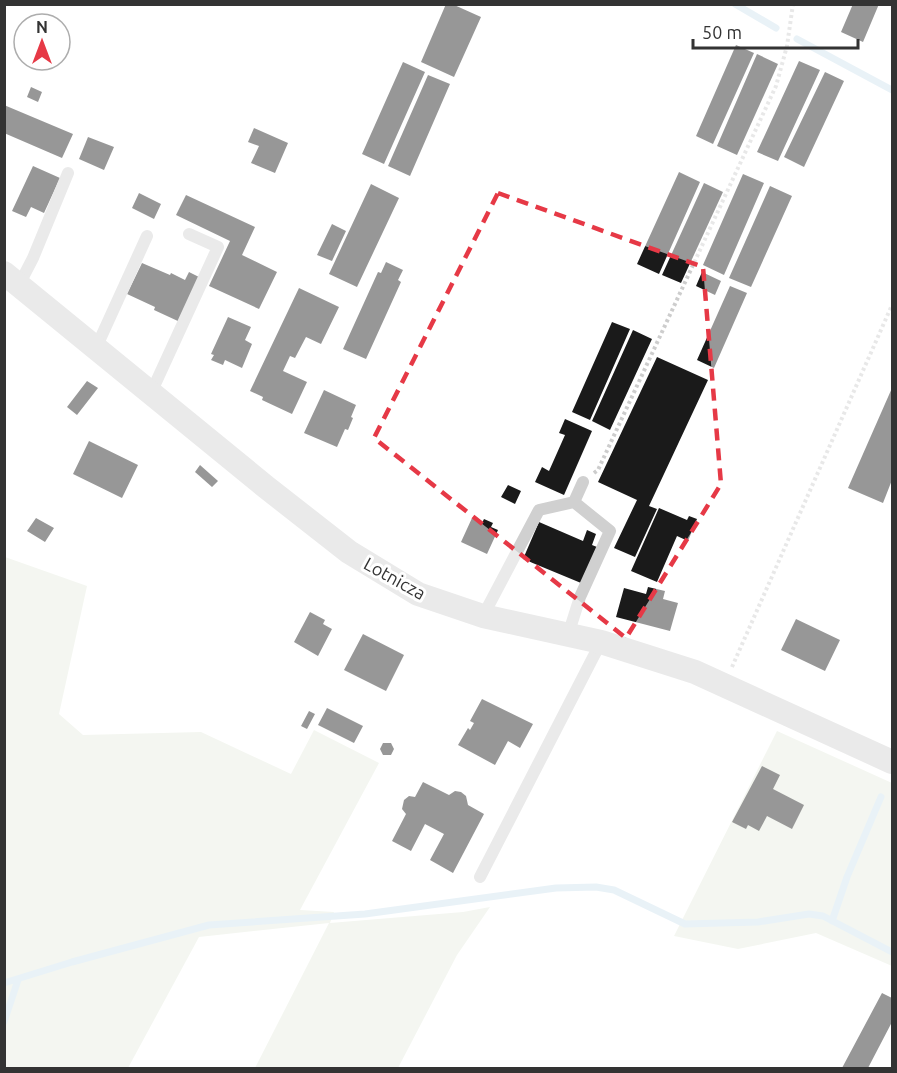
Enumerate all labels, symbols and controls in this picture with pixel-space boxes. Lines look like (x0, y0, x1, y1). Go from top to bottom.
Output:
north arrow (12, 12, 72, 72)
scale bar (693, 12, 858, 50)
text: N (36, 18, 48, 36)
text: 50 m (702, 22, 742, 42)
street label: Lotnicza (361, 553, 429, 603)

